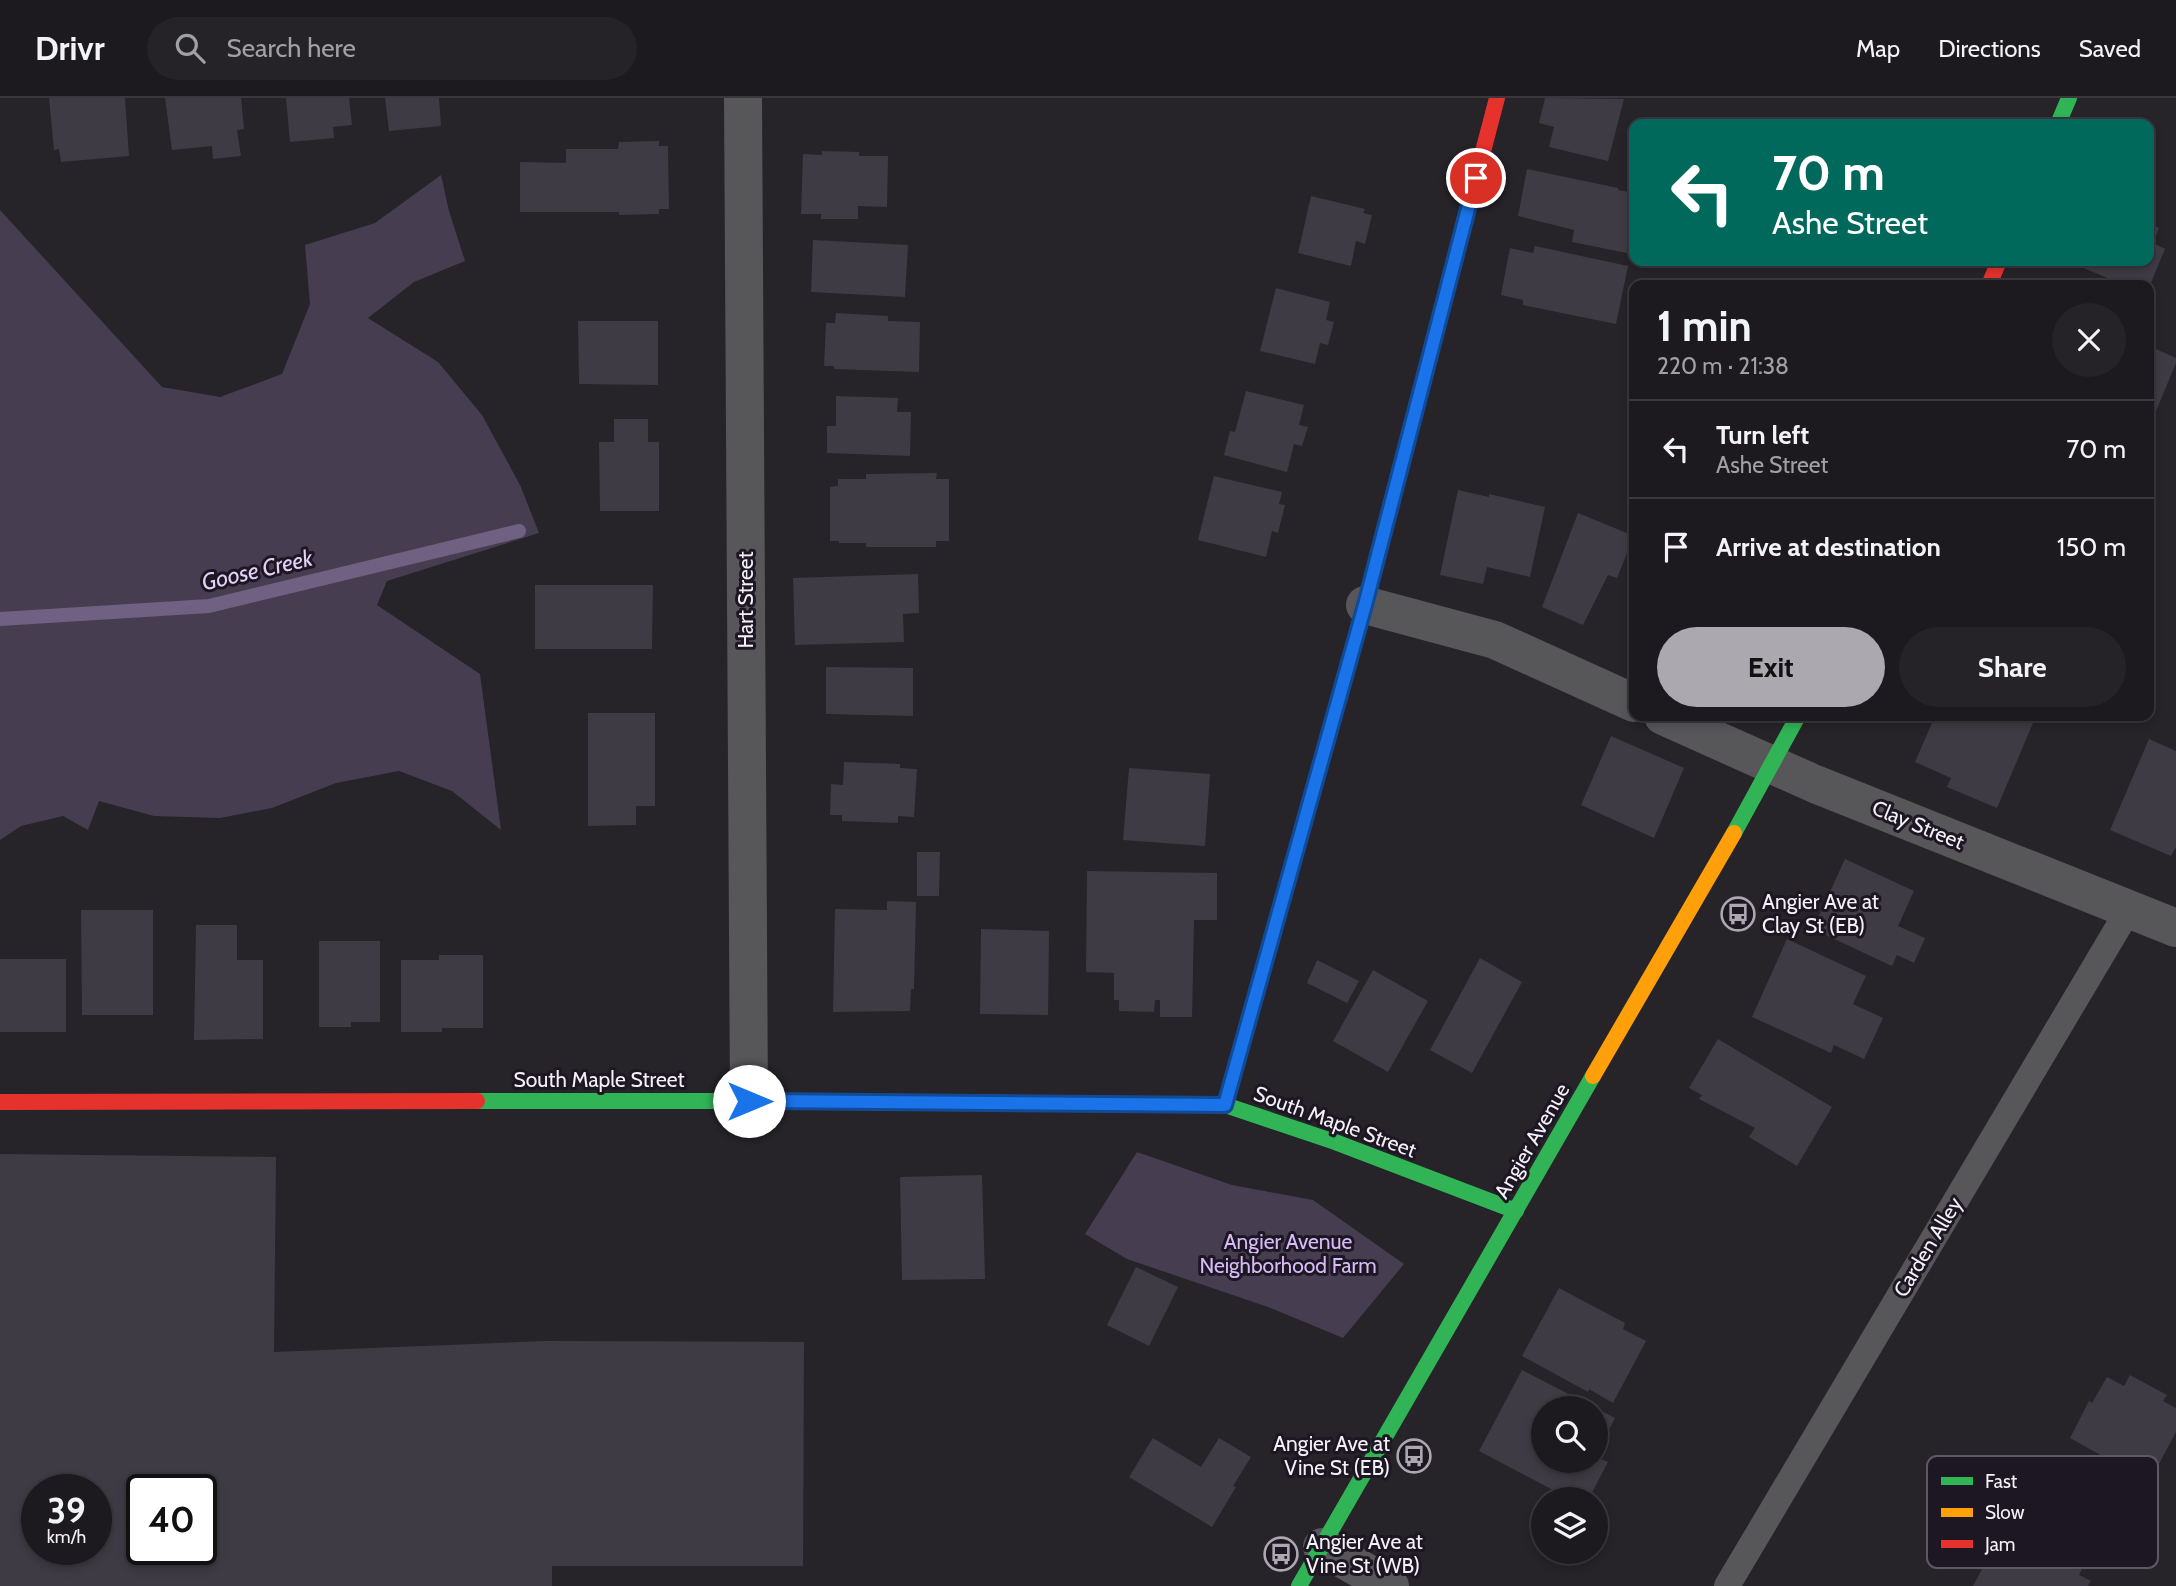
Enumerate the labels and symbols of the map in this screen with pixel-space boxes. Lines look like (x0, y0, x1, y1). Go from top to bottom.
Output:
pin (1446, 148, 1506, 208)
water label: Goose Creek (199, 543, 316, 596)
street label: Hart Street (733, 551, 758, 649)
street label: Clay Street (1869, 795, 1968, 854)
place label: Angier Ave at Clay St (EB) (1762, 889, 1879, 938)
bus stop icon: Angier Ave at Clay St (EB) (1719, 895, 1757, 933)
position arrow (712, 1064, 786, 1138)
street label: South Maple Street (513, 1067, 685, 1092)
street label: Angier Avenue (1489, 1079, 1575, 1203)
street label: South Maple Street (1251, 1081, 1420, 1163)
street label: Carden Alley (1888, 1192, 1967, 1301)
park label: Angier Avenue Neighborhood Farm (1199, 1229, 1377, 1278)
place label: Angier Ave at Vine St (EB) (1273, 1431, 1390, 1480)
bus stop icon: Angier Ave at Vine St (EB) (1395, 1437, 1433, 1475)
legend (1927, 1456, 2158, 1568)
text: Fast (1985, 1470, 2018, 1493)
speed limit sign: 40 (126, 1474, 217, 1565)
text: Slow (1985, 1501, 2025, 1524)
place label: Angier Ave at Vine St (WB) (1306, 1529, 1423, 1578)
text: Jam (1984, 1533, 2015, 1556)
bus stop icon: Angier Ave at Vine St (WB) (1262, 1535, 1300, 1573)

